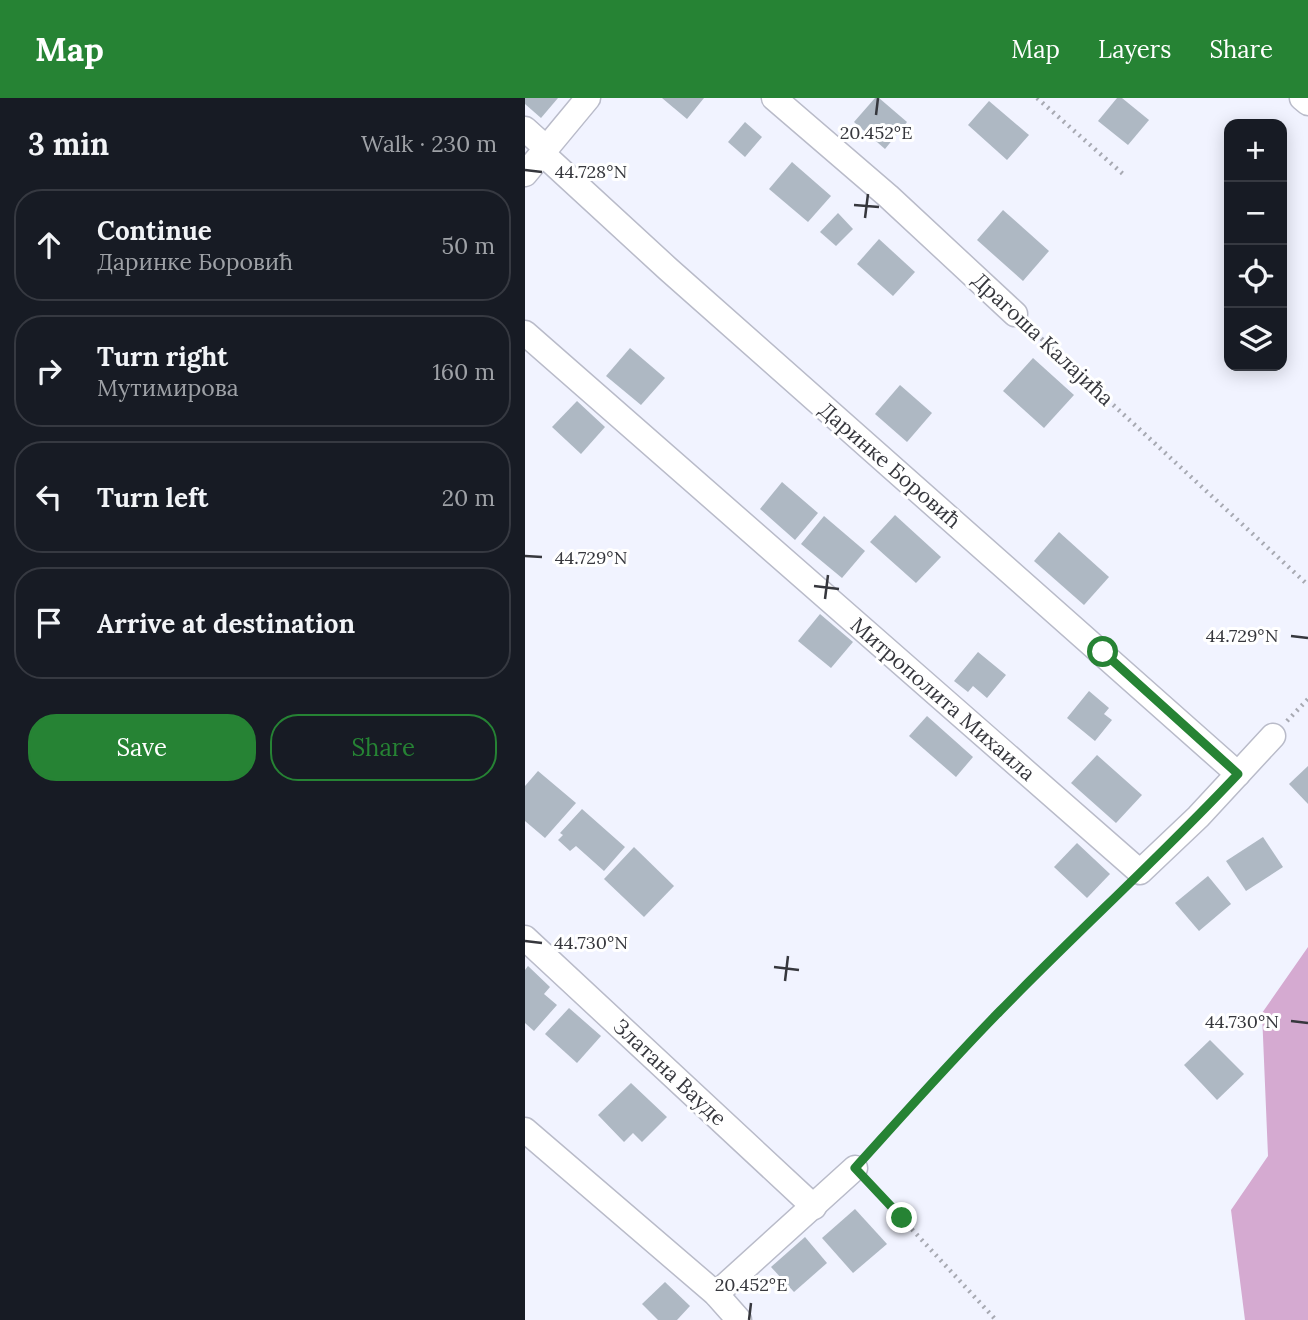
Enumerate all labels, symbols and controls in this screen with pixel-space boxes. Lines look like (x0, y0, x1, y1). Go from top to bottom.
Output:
text: Map (35, 28, 104, 70)
text: Map (1011, 34, 1060, 65)
text: Layers (1098, 34, 1171, 65)
text: Share (1209, 34, 1273, 65)
map controls (1224, 119, 1287, 371)
button: + (1224, 119, 1287, 182)
text: 20.452°E (840, 121, 912, 144)
text: 3 min (28, 125, 109, 163)
text: Walk · 230 m (361, 129, 497, 158)
text: 44.728°N (555, 160, 627, 183)
button: − (1224, 182, 1287, 245)
text: Continue (97, 214, 212, 247)
icon: ahead (30, 226, 68, 264)
text: 50 m (442, 231, 495, 260)
button: locate (1224, 245, 1287, 308)
text: Даринке Боровић (97, 247, 293, 276)
street label: Драгоша Калајића (967, 266, 1119, 412)
button: layers (1224, 308, 1287, 371)
text: Turn right (97, 340, 228, 373)
icon: right (30, 352, 68, 390)
text: 160 m (432, 357, 495, 386)
text: Мутимирова (97, 373, 239, 402)
street label: Даринке Боровић (814, 396, 966, 534)
icon: left (30, 478, 68, 516)
text: Turn left (97, 481, 208, 514)
text: 20 m (442, 483, 495, 512)
text: 44.729°N (555, 546, 627, 569)
icon: arrive (30, 604, 68, 642)
text: Arrive at destination (97, 607, 355, 640)
street label: Митрополита Михаила (845, 611, 1041, 787)
text: 44.729°N (1206, 624, 1278, 647)
route start (1087, 636, 1118, 667)
button: Save (28, 714, 256, 781)
button: Share (270, 714, 497, 781)
text: 44.730°N (554, 931, 628, 954)
text: 44.730°N (1205, 1010, 1279, 1033)
street label: Златана Вауде (608, 1013, 732, 1131)
route end (886, 1202, 917, 1233)
text: 20.452°E (715, 1273, 787, 1296)

